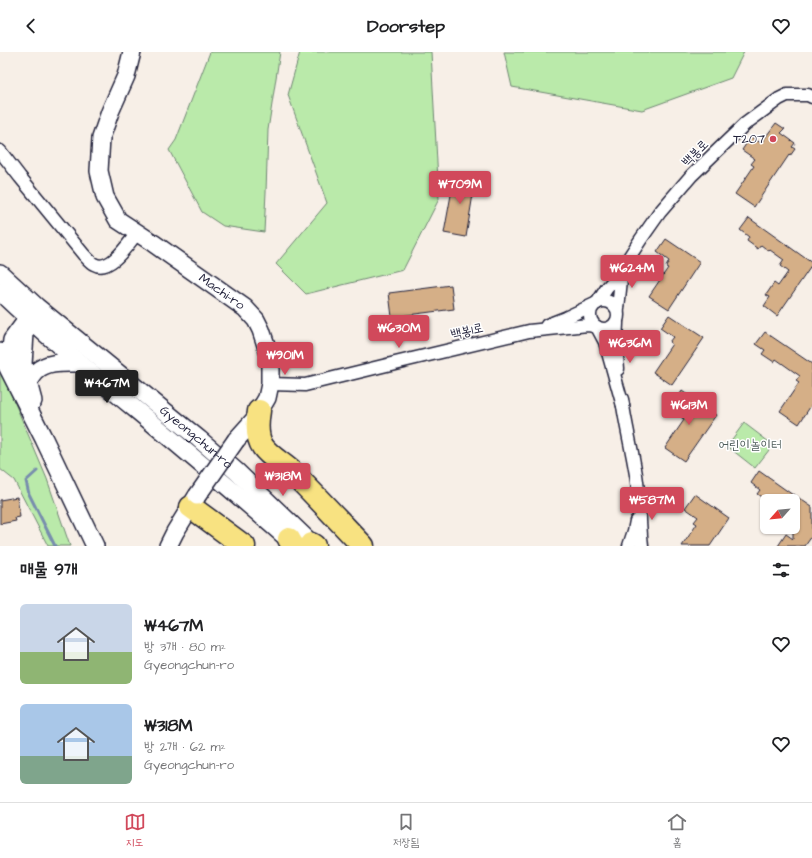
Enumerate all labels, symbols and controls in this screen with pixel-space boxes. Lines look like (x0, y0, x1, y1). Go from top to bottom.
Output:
text: Doorstep (367, 14, 445, 39)
icon: back (20, 15, 42, 37)
icon: heart (770, 15, 792, 37)
place label: T207 (733, 130, 765, 148)
marker: T207 (768, 134, 778, 144)
street label: 백봉로 (678, 136, 712, 170)
pin: ₩709M (432, 171, 488, 205)
text: ₩709M (438, 175, 482, 193)
pin: ₩624M (604, 255, 660, 289)
text: ₩624M (610, 259, 654, 277)
street label: Machi-ro (195, 269, 249, 315)
pin: ₩630M (371, 315, 427, 349)
text: ₩630M (377, 319, 421, 337)
street label: 백봉1로 (449, 319, 485, 343)
pin: ₩636M (602, 330, 658, 364)
text: ₩636M (608, 334, 652, 352)
pin: ₩901M (257, 342, 313, 376)
text: ₩901M (266, 346, 304, 364)
pin: ₩467M (79, 370, 135, 404)
text: ₩467M (84, 374, 130, 392)
pin: ₩613M (661, 392, 717, 426)
text: ₩613M (671, 396, 707, 414)
street label: Gyeongchun-ro (156, 402, 237, 474)
park label: 어린이놀이터 (719, 436, 781, 454)
pin: ₩318M (255, 463, 311, 497)
text: ₩318M (264, 467, 302, 485)
pin: ₩587M (624, 487, 680, 521)
text: ₩587M (629, 491, 675, 509)
north arrow (760, 494, 800, 534)
map controls (760, 494, 800, 534)
text: 매물 9개 (20, 558, 78, 582)
icon: filters (770, 559, 792, 581)
text: ₩467M (144, 614, 203, 638)
icon: home (52, 620, 100, 668)
icon: heart (770, 633, 792, 655)
text: 방 3개 · 80 m² (144, 638, 226, 656)
text: Gyeongchun-ro (144, 656, 234, 674)
text: ₩318M (144, 714, 193, 738)
icon: home (52, 720, 100, 768)
icon: heart (770, 733, 792, 755)
text: 방 2개 · 62 m² (144, 738, 226, 756)
text: Gyeongchun-ro (144, 756, 234, 774)
tab: 지도 (124, 811, 146, 850)
tab: 저장됨 (393, 811, 419, 850)
tab: 홈 (666, 811, 688, 850)

